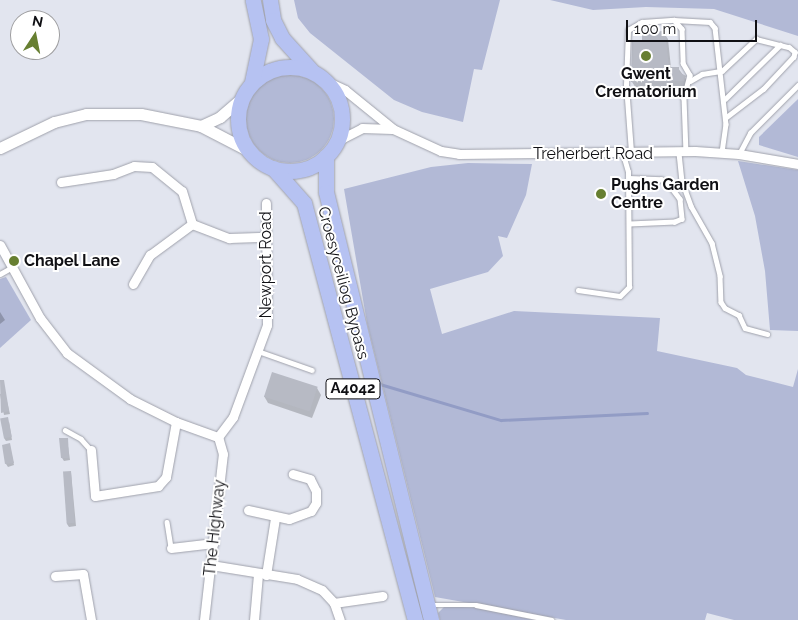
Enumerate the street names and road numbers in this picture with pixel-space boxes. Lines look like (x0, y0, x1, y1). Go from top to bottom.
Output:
street label: Treherbert Road (533, 144, 653, 164)
street label: Croesyceiliog Bypass (313, 205, 373, 361)
street label: Newport Road (256, 211, 276, 319)
road number: A4042 (324, 376, 382, 402)
street label: The Highway (200, 479, 230, 577)

